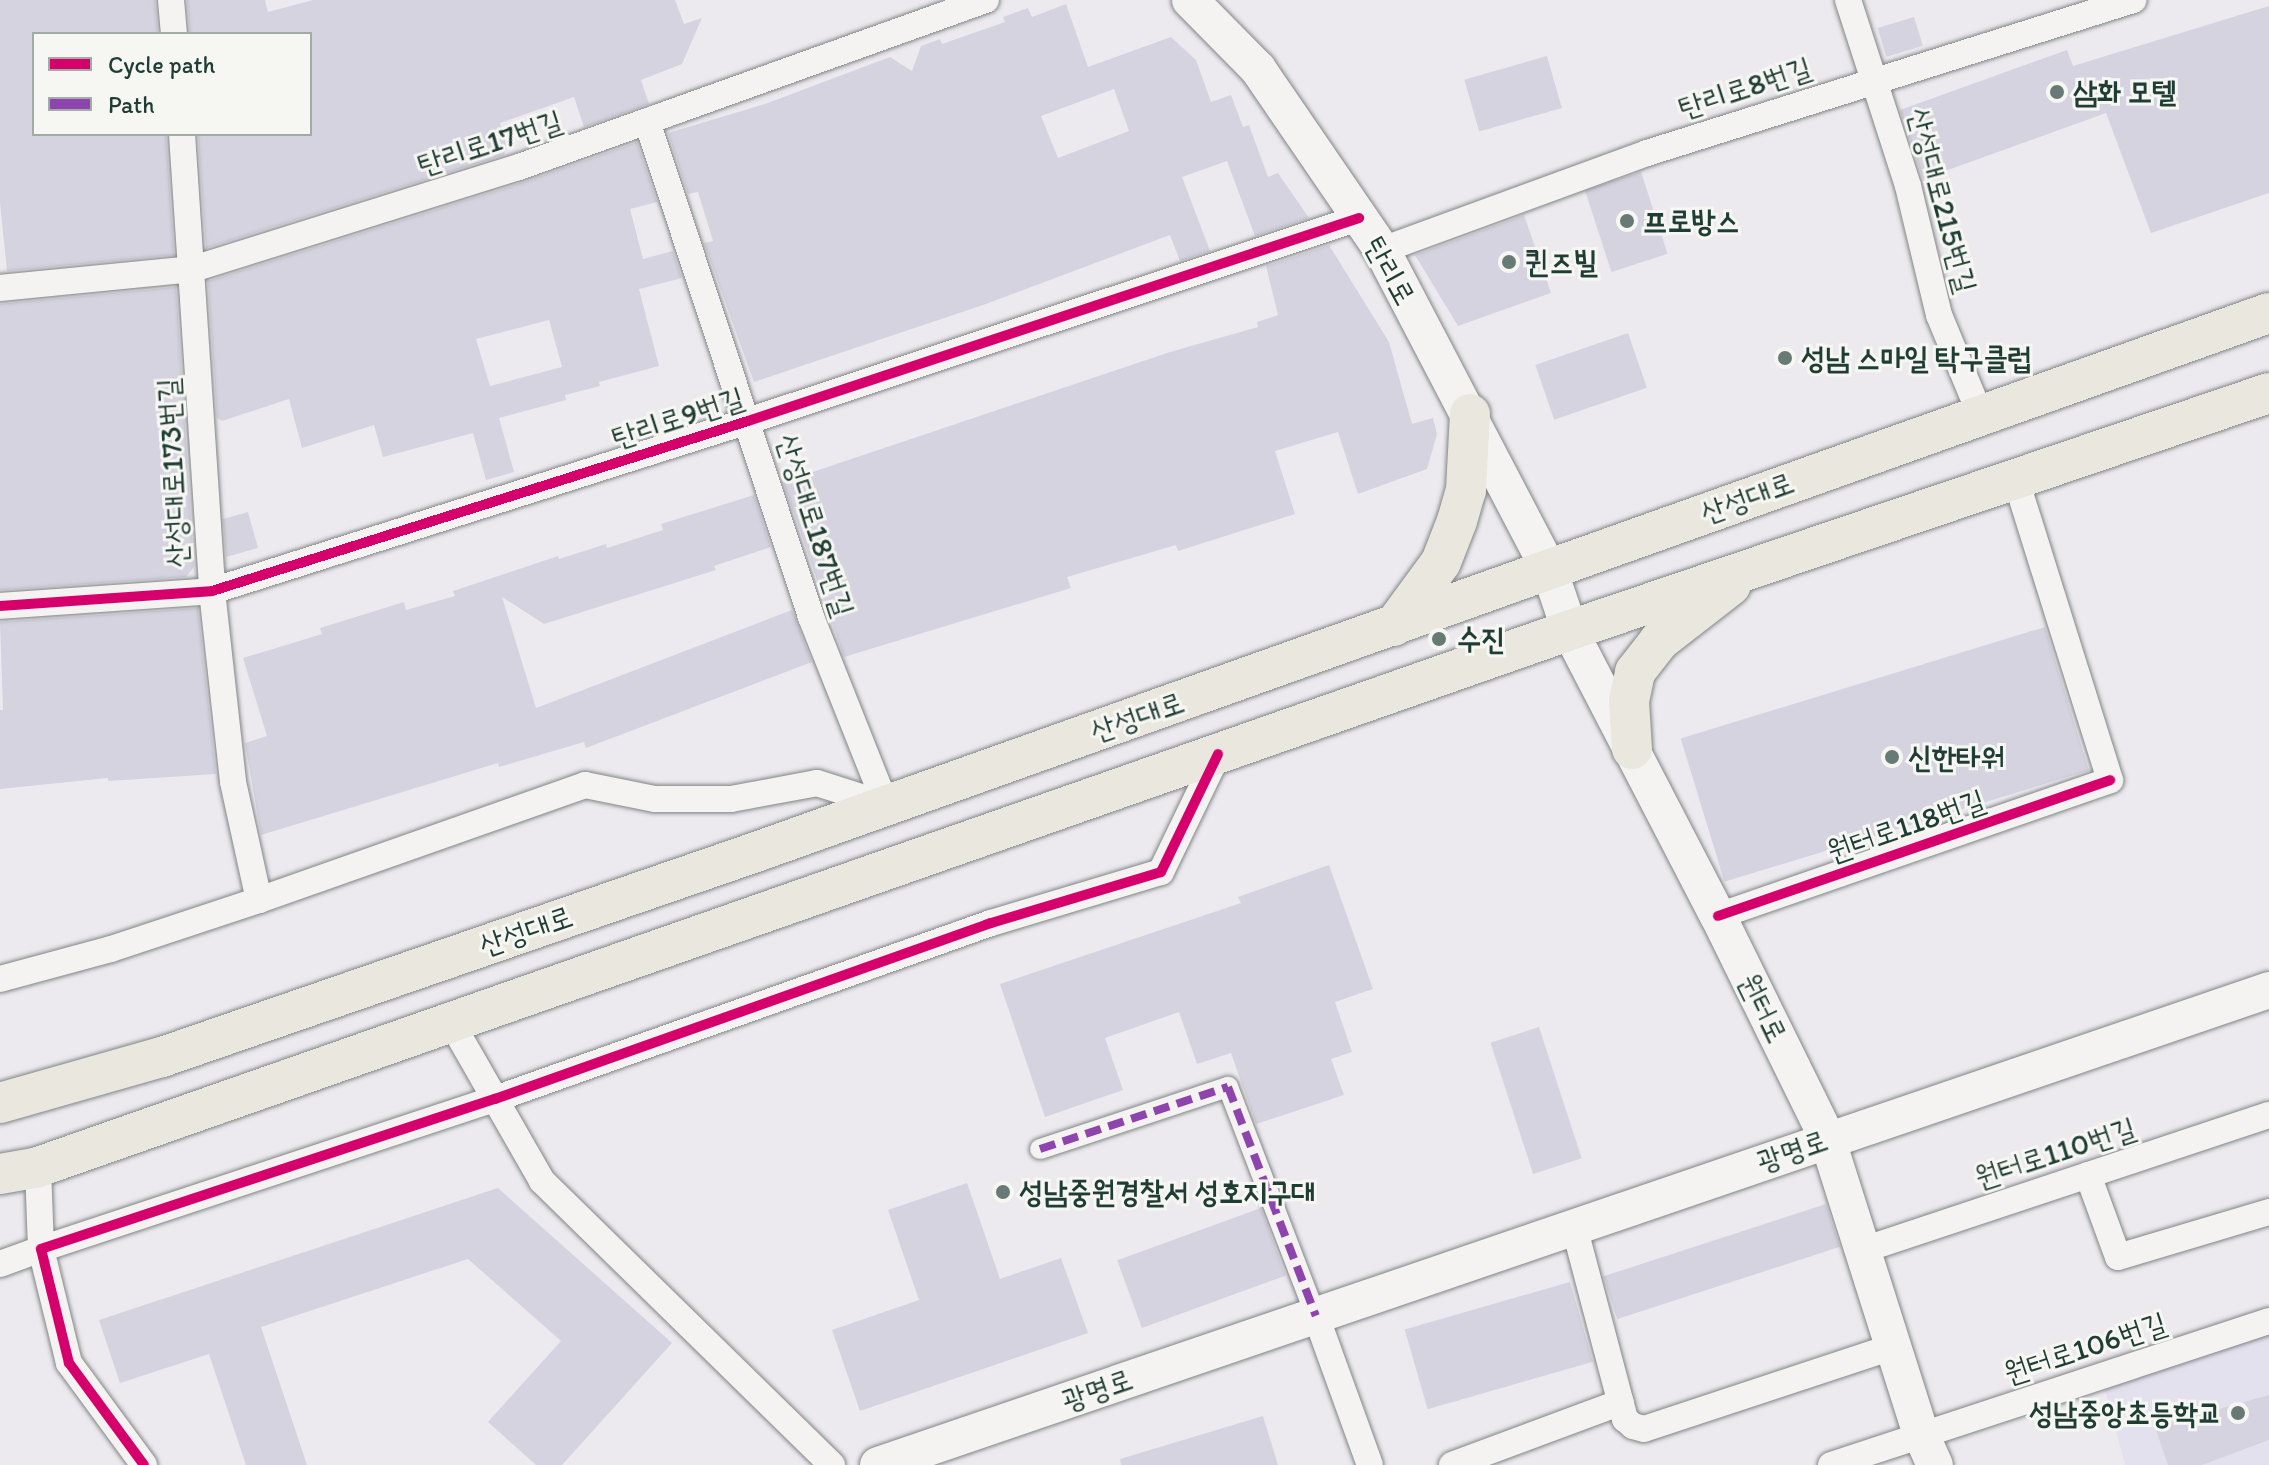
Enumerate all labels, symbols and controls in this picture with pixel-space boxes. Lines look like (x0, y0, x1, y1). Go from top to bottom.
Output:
legend (32, 32, 312, 136)
text: Cycle path (108, 50, 215, 79)
street label: 탄리로8번길 (1674, 50, 1816, 126)
place label: 삼화 모텔 (2073, 74, 2176, 110)
marker: 삼화 모텔 (2048, 83, 2066, 101)
text: Path (108, 90, 155, 119)
street label: 탄리로17번길 (413, 103, 567, 183)
street label: 산성대로215번길 (1900, 103, 1984, 297)
place label: 프로방스 (1643, 203, 1740, 239)
marker: 프로방스 (1618, 212, 1636, 230)
street label: 탄리로 (1357, 231, 1423, 311)
place label: 퀸즈빌 (1525, 244, 1597, 280)
marker: 퀸즈빌 (1500, 253, 1518, 271)
place label: 성남 스마일 탁구클럽 (1801, 340, 2032, 376)
marker: 성남 스마일 탁구클럽 (1776, 349, 1794, 367)
street label: 산성대로173번길 (150, 377, 196, 569)
street label: 탄리로9번길 (608, 380, 748, 456)
street label: 산성대로187번길 (769, 429, 861, 621)
street label: 산성대로 (1695, 465, 1799, 531)
place label: 수진 (1457, 621, 1505, 657)
marker: 수진 (1428, 628, 1450, 650)
street label: 산성대로 (1085, 684, 1189, 750)
place label: 신한타워 (1908, 739, 2005, 775)
marker: 신한타워 (1883, 748, 1901, 766)
street label: 원터로118번길 (1822, 782, 1990, 870)
street label: 산성대로 (474, 898, 578, 964)
street label: 원터로 (1731, 968, 1795, 1048)
street label: 원터로110번길 (1970, 1110, 2140, 1196)
street label: 광명로 (1752, 1122, 1832, 1180)
place label: 성남중원경찰서 성호지구대 (1019, 1174, 1315, 1210)
marker: 성남중원경찰서 성호지구대 (994, 1183, 1012, 1201)
street label: 원터로106번길 (1999, 1305, 2171, 1391)
street label: 광명로 (1057, 1361, 1137, 1419)
place label: 성남중앙초등학교 (2029, 1395, 2222, 1431)
marker: 성남중앙초등학교 (2229, 1404, 2247, 1422)

